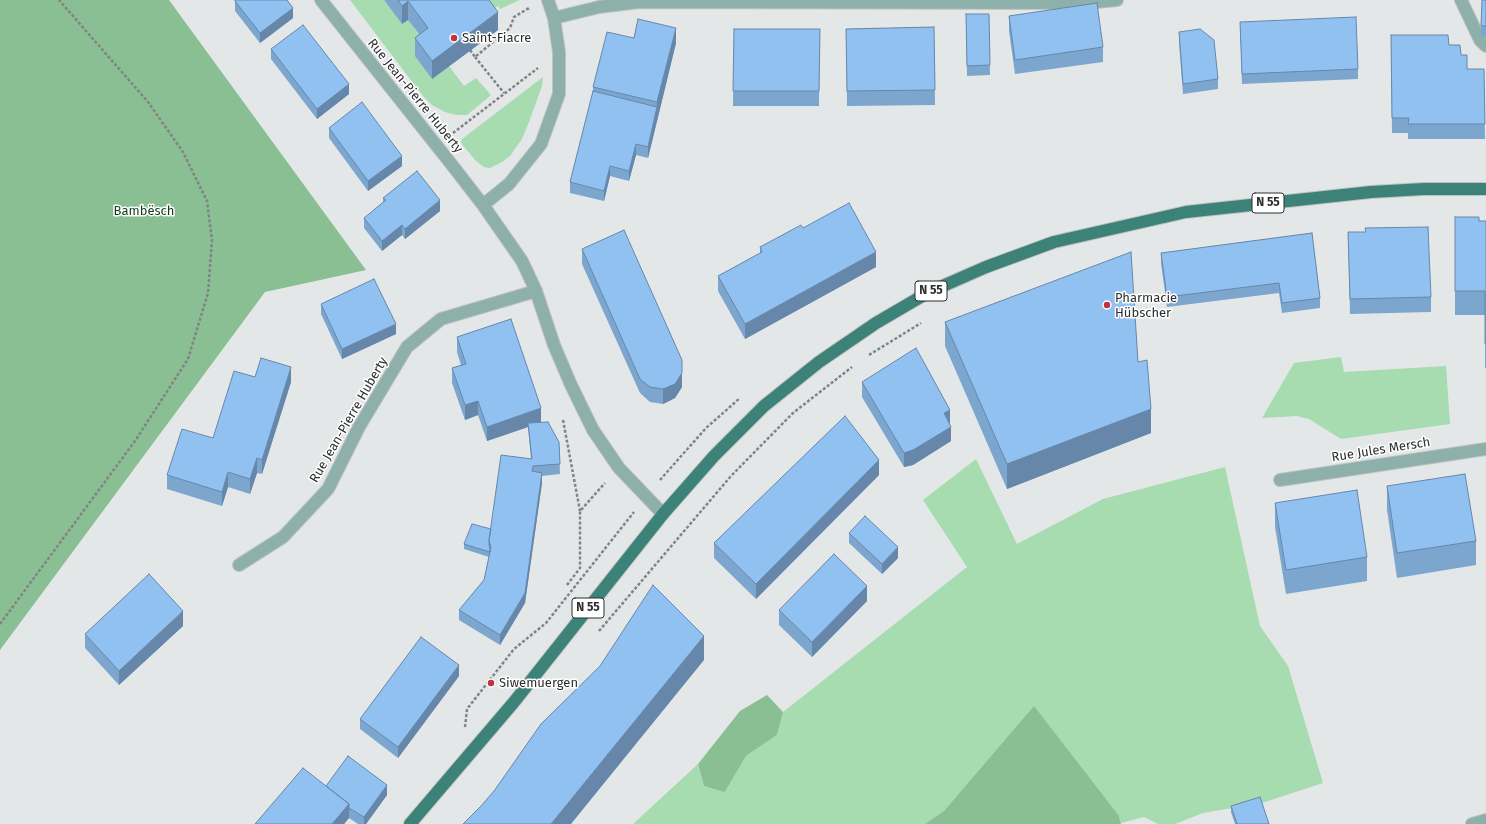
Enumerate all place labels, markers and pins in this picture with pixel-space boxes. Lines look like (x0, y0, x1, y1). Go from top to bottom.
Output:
place label: Saint-Fiacre (462, 30, 531, 46)
marker: Saint-Fiacre (449, 33, 459, 43)
place label: Pharmacie Hübscher (1115, 290, 1177, 321)
marker: Pharmacie Hübscher (1102, 300, 1112, 310)
place label: Siwemuergen (499, 675, 578, 691)
marker: Siwemuergen (486, 678, 496, 688)

